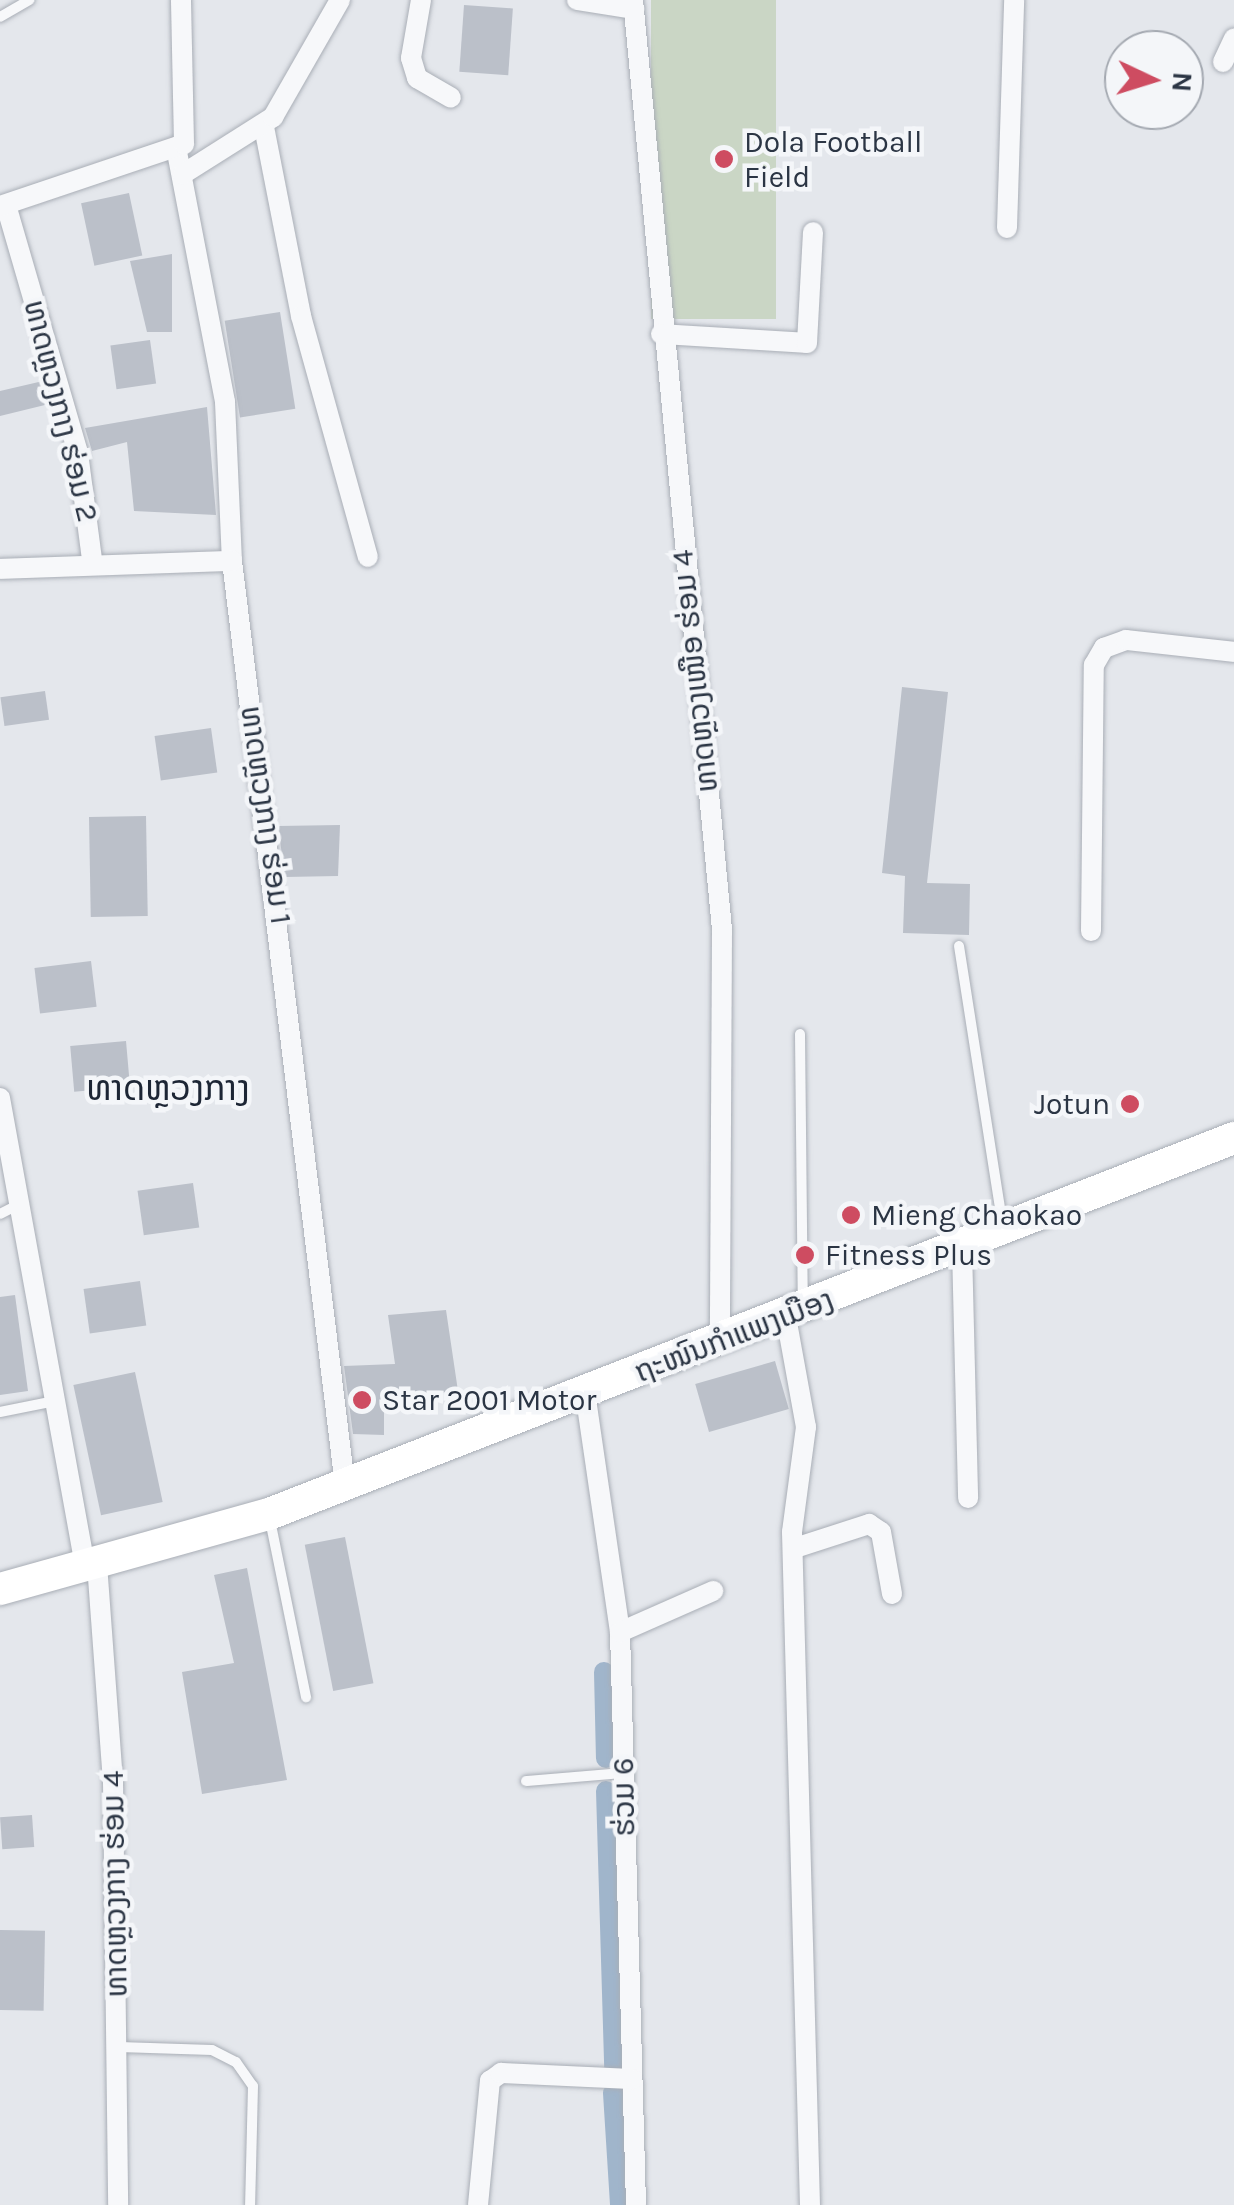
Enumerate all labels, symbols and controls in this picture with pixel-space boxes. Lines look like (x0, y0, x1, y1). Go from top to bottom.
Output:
north arrow (1104, 30, 1204, 130)
text: N (1165, 71, 1200, 93)
place label: Dola Football Field (744, 124, 922, 194)
marker: Dola Football Field (713, 148, 735, 170)
street label: ທາດຫຼວງກາງ ຮ່ອມ 2 (16, 296, 106, 526)
street label: ທາດຫຼວງເໜືອ ຮ່ອມ 4 (664, 548, 726, 794)
street label: ທາດຫຼວງກາງ ຮ່ອມ 1 (233, 704, 299, 926)
district label: ທາດຫຼວງກາງ (86, 1068, 250, 1110)
place label: Jotun (1034, 1086, 1110, 1122)
marker: Jotun (1119, 1093, 1141, 1115)
place label: Mieng Chaokao (871, 1197, 1082, 1233)
marker: Mieng Chaokao (840, 1204, 862, 1226)
place label: Fitness Plus (825, 1237, 992, 1273)
marker: Fitness Plus (794, 1244, 816, 1266)
street label: ຖະໜົນກຳແພງເມືອງ (629, 1282, 839, 1390)
place label: Star 2001 Motor (382, 1382, 596, 1418)
marker: Star 2001 Motor (351, 1389, 373, 1411)
street label: ຮ່ວມ 6 (605, 1757, 643, 1837)
street label: ທາດຫຼວງກາງ ຮ່ອມ 4 (95, 1770, 135, 1998)

